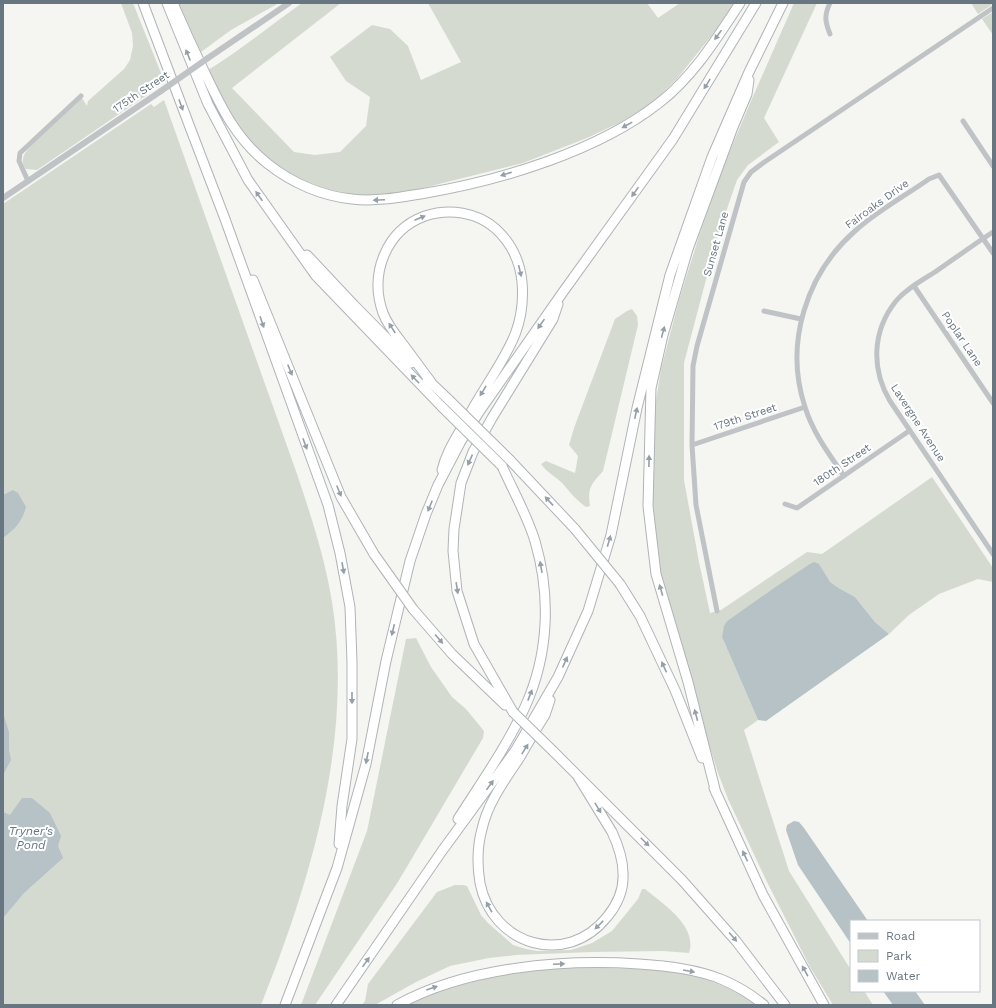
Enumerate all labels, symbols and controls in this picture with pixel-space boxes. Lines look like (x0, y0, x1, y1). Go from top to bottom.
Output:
one-way arrow (715, 30, 723, 40)
one-way arrow (185, 49, 191, 60)
street label: 175th Street (110, 68, 172, 116)
one-way arrow (703, 78, 710, 90)
one-way arrow (179, 100, 185, 112)
one-way arrow (621, 122, 633, 129)
one-way arrow (500, 171, 512, 177)
street label: Fairoaks Drive (843, 177, 911, 231)
one-way arrow (631, 187, 639, 197)
one-way arrow (255, 190, 263, 201)
one-way arrow (372, 197, 385, 203)
street label: Sunset Lane (701, 210, 731, 278)
one-way arrow (415, 215, 426, 221)
one-way arrow (518, 264, 524, 277)
street label: Poplar Lane (939, 309, 985, 369)
one-way arrow (259, 316, 265, 328)
one-way arrow (537, 318, 545, 329)
one-way arrow (388, 322, 395, 334)
one-way arrow (661, 326, 667, 339)
one-way arrow (288, 365, 294, 377)
one-way arrow (410, 374, 420, 384)
street label: Lavergne Avenue (888, 382, 948, 464)
one-way arrow (480, 385, 487, 396)
street label: 179th Street (712, 401, 779, 433)
one-way arrow (633, 407, 639, 419)
one-way arrow (303, 438, 309, 450)
street label: 180th Street (811, 441, 873, 489)
one-way arrow (467, 454, 473, 466)
one-way arrow (646, 454, 652, 467)
one-way arrow (336, 486, 342, 498)
one-way arrow (544, 496, 554, 506)
one-way arrow (426, 500, 432, 512)
one-way arrow (606, 534, 612, 546)
one-way arrow (538, 561, 544, 573)
one-way arrow (340, 562, 346, 574)
one-way arrow (454, 582, 460, 594)
one-way arrow (657, 584, 663, 596)
one-way arrow (390, 625, 396, 637)
one-way arrow (434, 634, 444, 644)
one-way arrow (562, 657, 568, 668)
one-way arrow (661, 661, 667, 672)
one-way arrow (527, 688, 533, 700)
one-way arrow (349, 692, 355, 705)
one-way arrow (693, 709, 699, 721)
one-way arrow (521, 744, 529, 754)
one-way arrow (363, 752, 369, 764)
one-way arrow (485, 779, 494, 790)
one-way arrow (594, 802, 601, 814)
water label: Tryner's Pond (9, 824, 53, 852)
one-way arrow (640, 837, 649, 847)
one-way arrow (742, 850, 748, 861)
one-way arrow (486, 901, 492, 913)
one-way arrow (594, 920, 604, 930)
legend (850, 920, 980, 992)
text: Road (886, 929, 915, 943)
one-way arrow (728, 932, 738, 942)
text: Park (886, 949, 912, 963)
one-way arrow (362, 957, 370, 967)
one-way arrow (553, 961, 566, 967)
one-way arrow (802, 965, 809, 977)
one-way arrow (683, 968, 695, 974)
text: Water (886, 969, 921, 983)
one-way arrow (427, 985, 439, 991)

